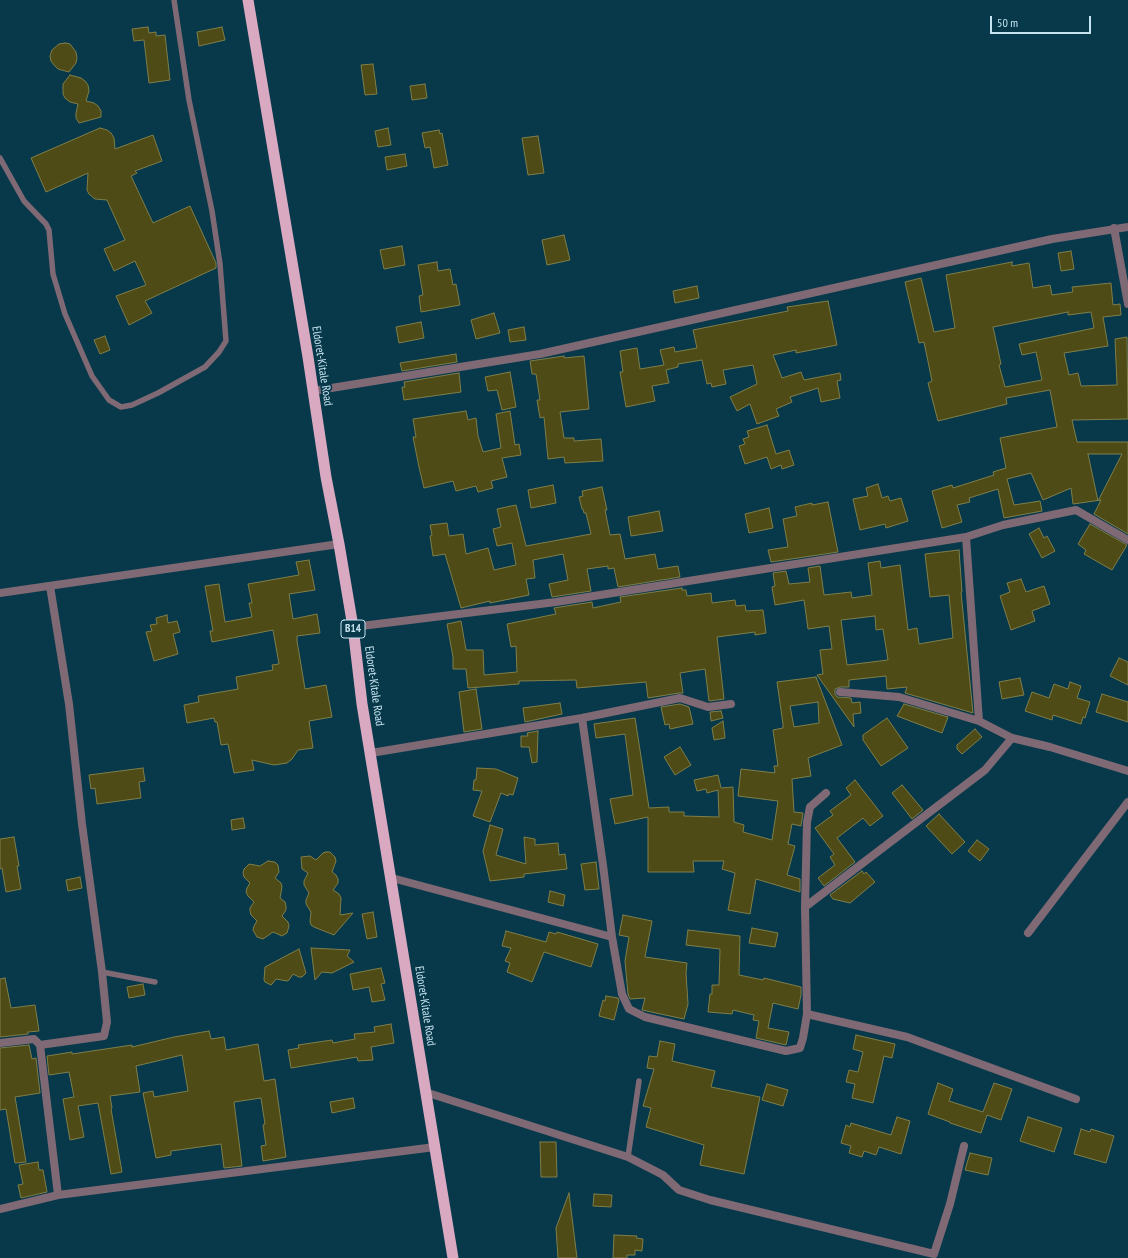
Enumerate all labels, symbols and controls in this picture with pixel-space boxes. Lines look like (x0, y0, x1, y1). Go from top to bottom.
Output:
scale bar (992, 8, 1093, 34)
text: 50 m (997, 15, 1018, 30)
street label: Eldoret-Kitale Road (309, 325, 335, 407)
road number: B14 (341, 620, 365, 638)
street label: Eldoret-Kitale Road (361, 645, 387, 727)
street label: Eldoret-Kitale Road (412, 965, 438, 1047)

